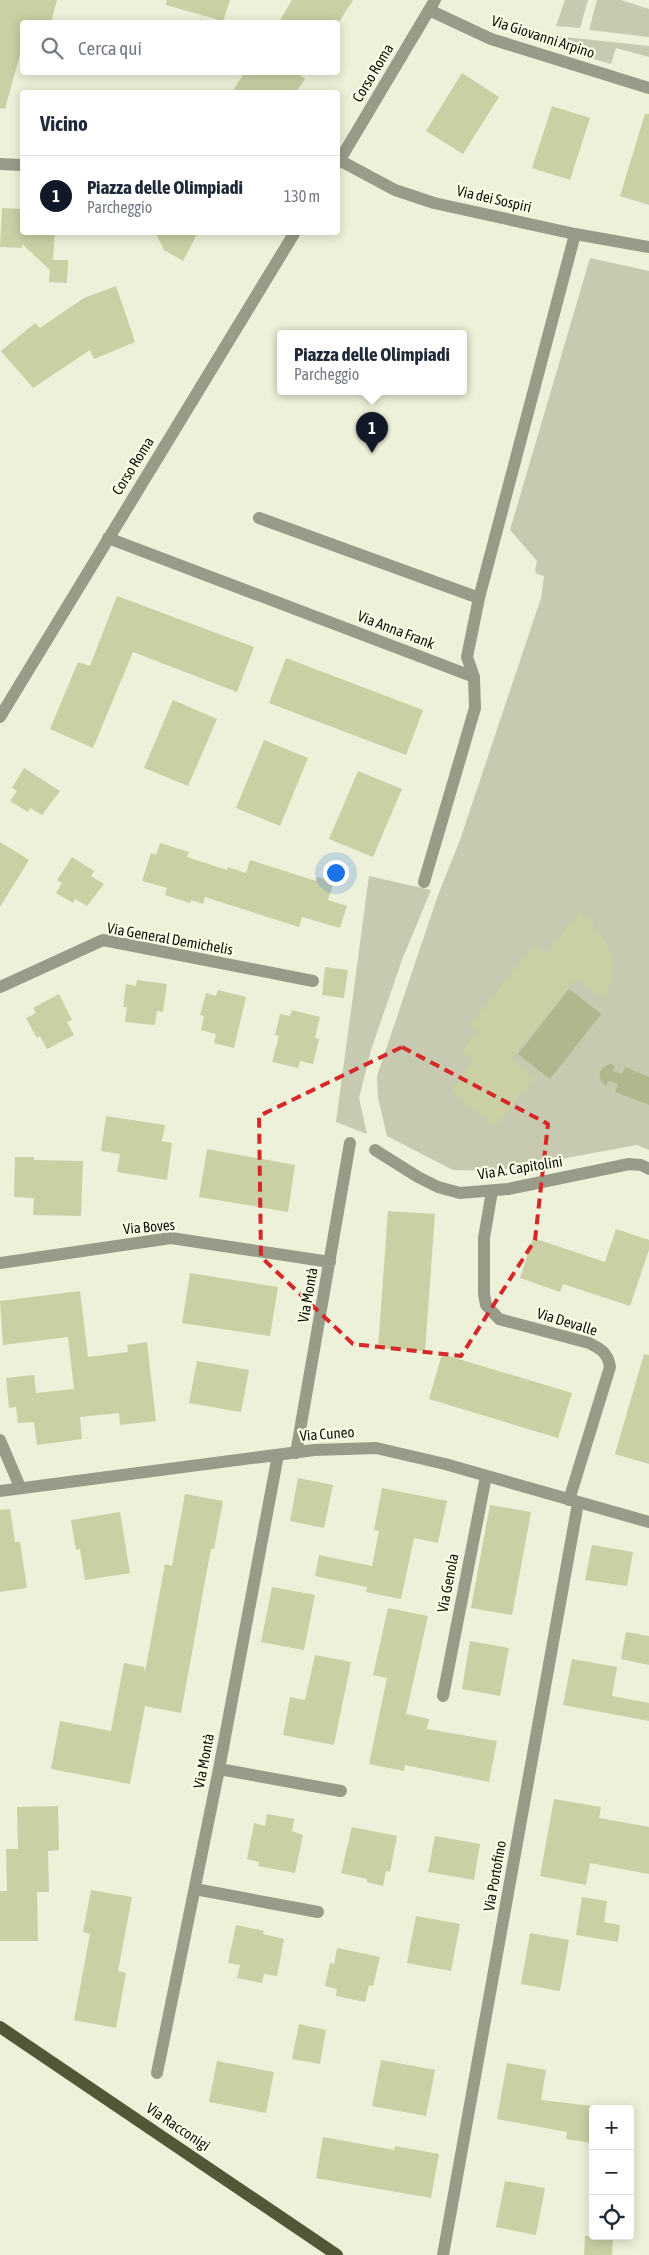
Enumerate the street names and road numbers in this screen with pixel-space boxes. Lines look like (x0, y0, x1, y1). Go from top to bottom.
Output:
street label: Via Giovanni Arpino (489, 12, 597, 61)
street label: Corso Roma (349, 41, 397, 105)
street label: Via dei Sospiri (455, 182, 533, 215)
street label: Corso Roma (108, 434, 157, 498)
street label: Via Anna Frank (355, 607, 438, 652)
street label: Via General Demichelis (106, 919, 234, 958)
street label: Via A. Capitolini (476, 1152, 564, 1183)
street label: Via Boves (122, 1216, 176, 1237)
street label: Via Montà (294, 1266, 321, 1324)
street label: Via Devalle (535, 1304, 600, 1339)
street label: Via Cuneo (299, 1423, 355, 1444)
street label: Via Genola (433, 1552, 462, 1614)
street label: Via Montà (190, 1732, 217, 1790)
street label: Via Portofino (480, 1839, 509, 1913)
street label: Via Racconigi (143, 2099, 213, 2154)

